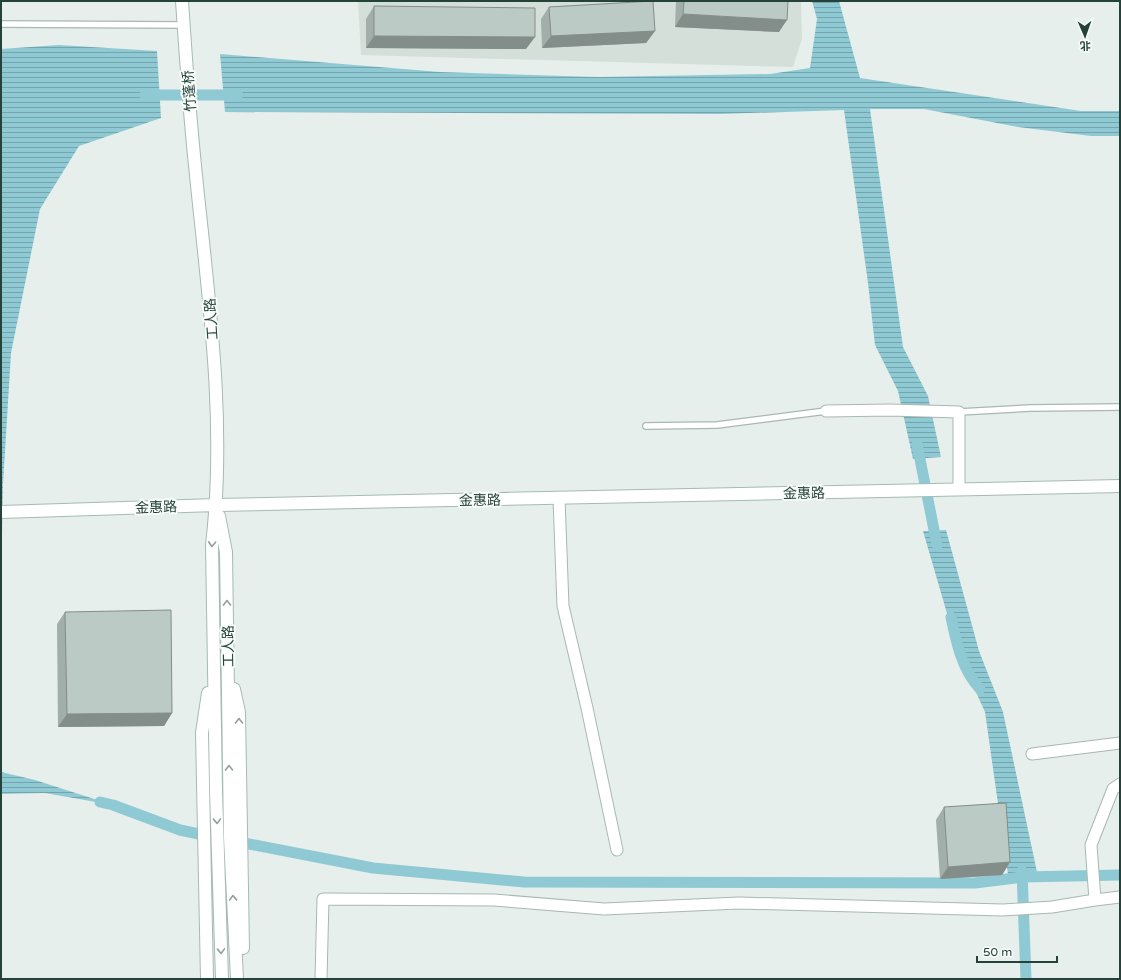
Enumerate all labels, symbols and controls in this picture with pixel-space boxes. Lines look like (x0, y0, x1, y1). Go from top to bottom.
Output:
north arrow (1065, 16, 1105, 56)
text: 北 (1080, 39, 1091, 52)
street label: 竹蓬桥 (180, 69, 199, 113)
street label: 工人路 (202, 297, 221, 341)
street label: 金惠路 (783, 485, 825, 502)
street label: 金惠路 (459, 492, 501, 509)
street label: 金惠路 (135, 498, 177, 517)
one-way arrow (208, 541, 217, 547)
one-way arrow (223, 600, 231, 606)
street label: 工人路 (220, 625, 237, 667)
one-way arrow (235, 718, 243, 724)
one-way arrow (225, 765, 234, 771)
one-way arrow (213, 818, 221, 824)
one-way arrow (229, 895, 237, 901)
scale bar (977, 938, 1057, 964)
text: 50 m (983, 945, 1012, 959)
one-way arrow (217, 948, 225, 954)

